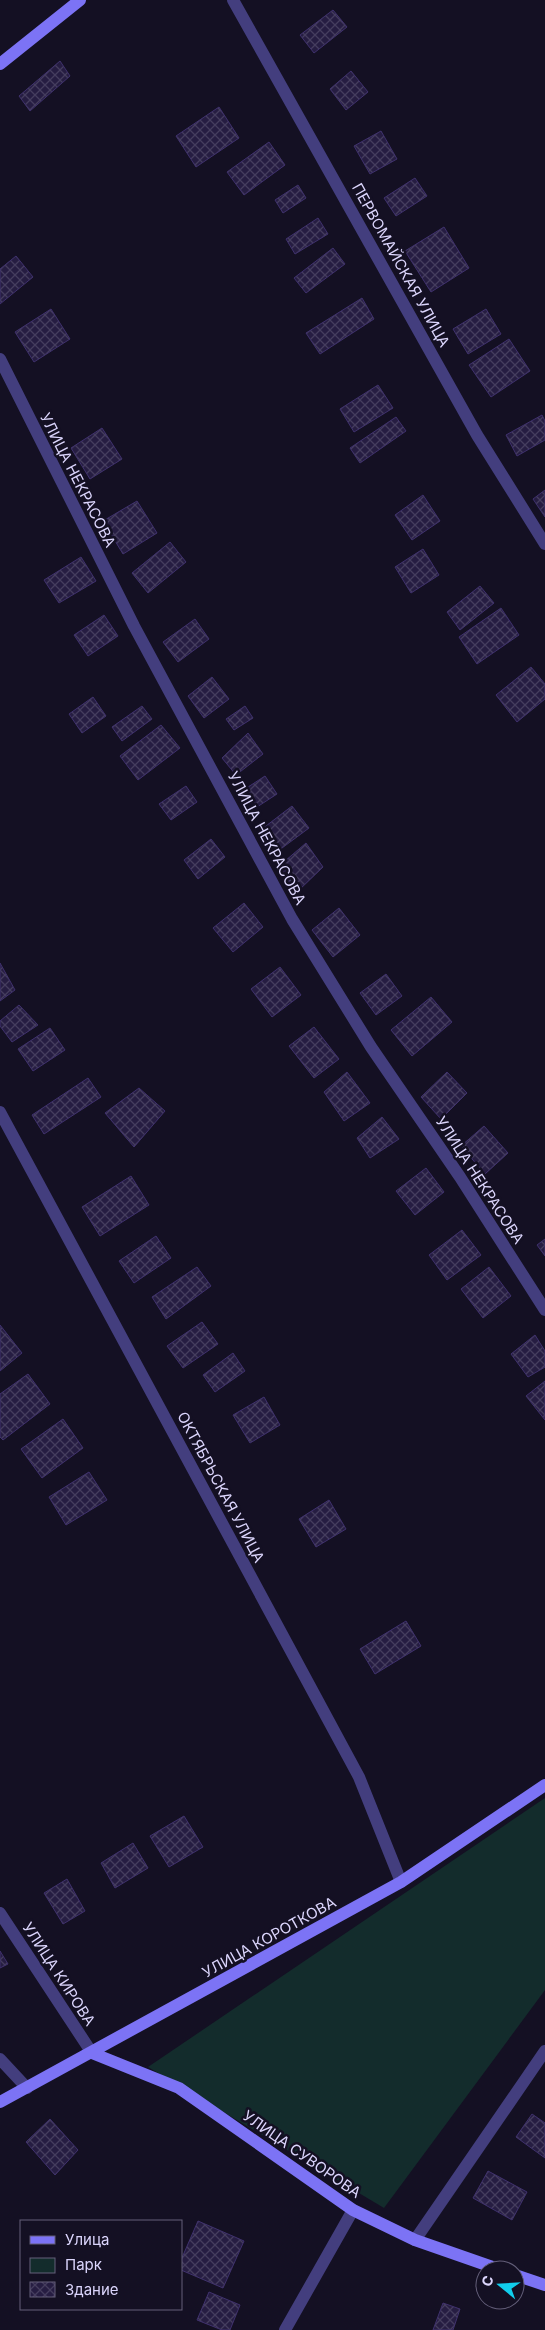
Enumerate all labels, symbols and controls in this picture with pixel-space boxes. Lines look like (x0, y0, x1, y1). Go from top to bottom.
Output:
street label: ПЕРВОМАЙСКАЯ УЛИЦА (348, 180, 454, 350)
street label: УЛИЦА НЕКРАСОВА (36, 410, 120, 550)
street label: УЛИЦА НЕКРАСОВА (224, 768, 310, 908)
street label: УЛИЦА НЕКРАСОВА (432, 1113, 528, 1247)
street label: ОКТЯБРЬСКАЯ УЛИЦА (173, 1408, 269, 1566)
street label: УЛИЦА КОРОТКОВА (199, 1892, 339, 1982)
street label: УЛИЦА КИРОВА (18, 1919, 100, 2029)
street label: УЛИЦА СУВОРОВА (239, 2106, 365, 2202)
legend (20, 2220, 182, 2310)
text: Улица (65, 2230, 109, 2249)
text: Парк (65, 2255, 102, 2274)
north arrow (475, 2260, 525, 2310)
text: С (477, 2273, 497, 2288)
text: Здание (65, 2280, 119, 2299)

